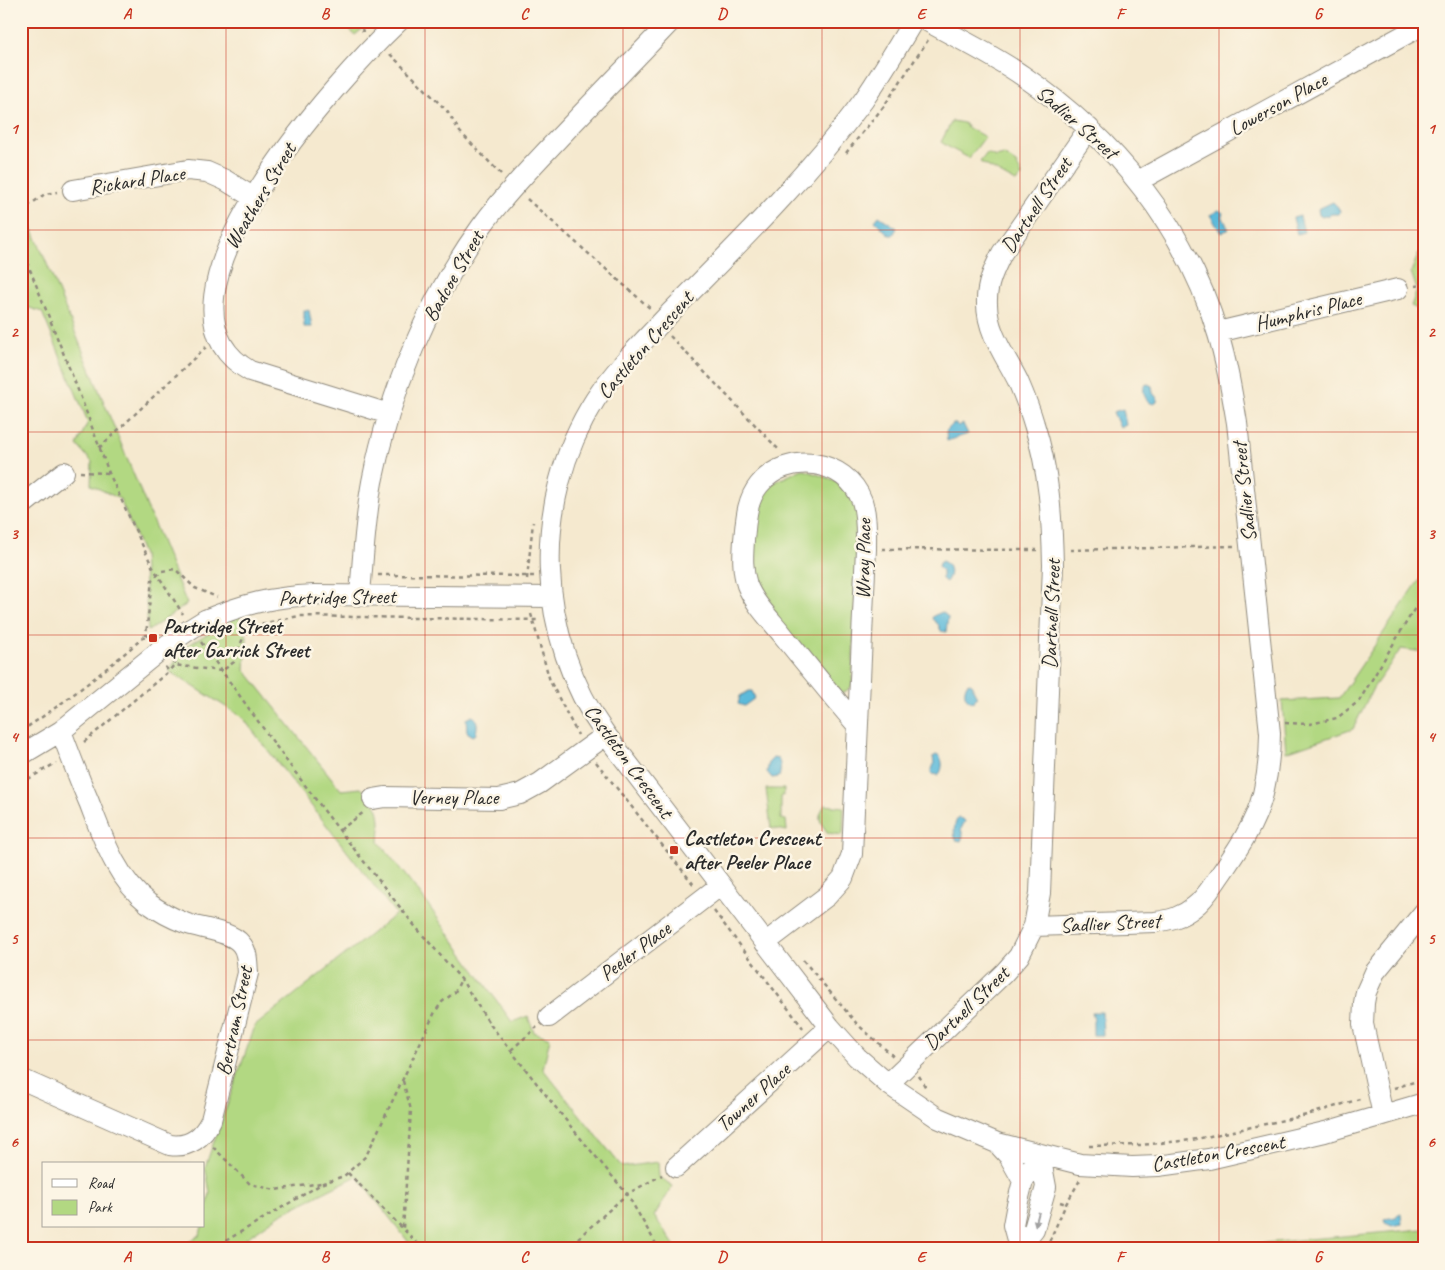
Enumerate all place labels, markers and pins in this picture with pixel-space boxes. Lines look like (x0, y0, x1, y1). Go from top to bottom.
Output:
place label: Partridge Street after Garrick Street (163, 613, 312, 663)
marker: Partridge Street after Garrick Street (147, 632, 159, 644)
place label: Castleton Crescent after Peeler Place (684, 825, 823, 875)
marker: Castleton Crescent after Peeler Place (668, 844, 680, 856)

